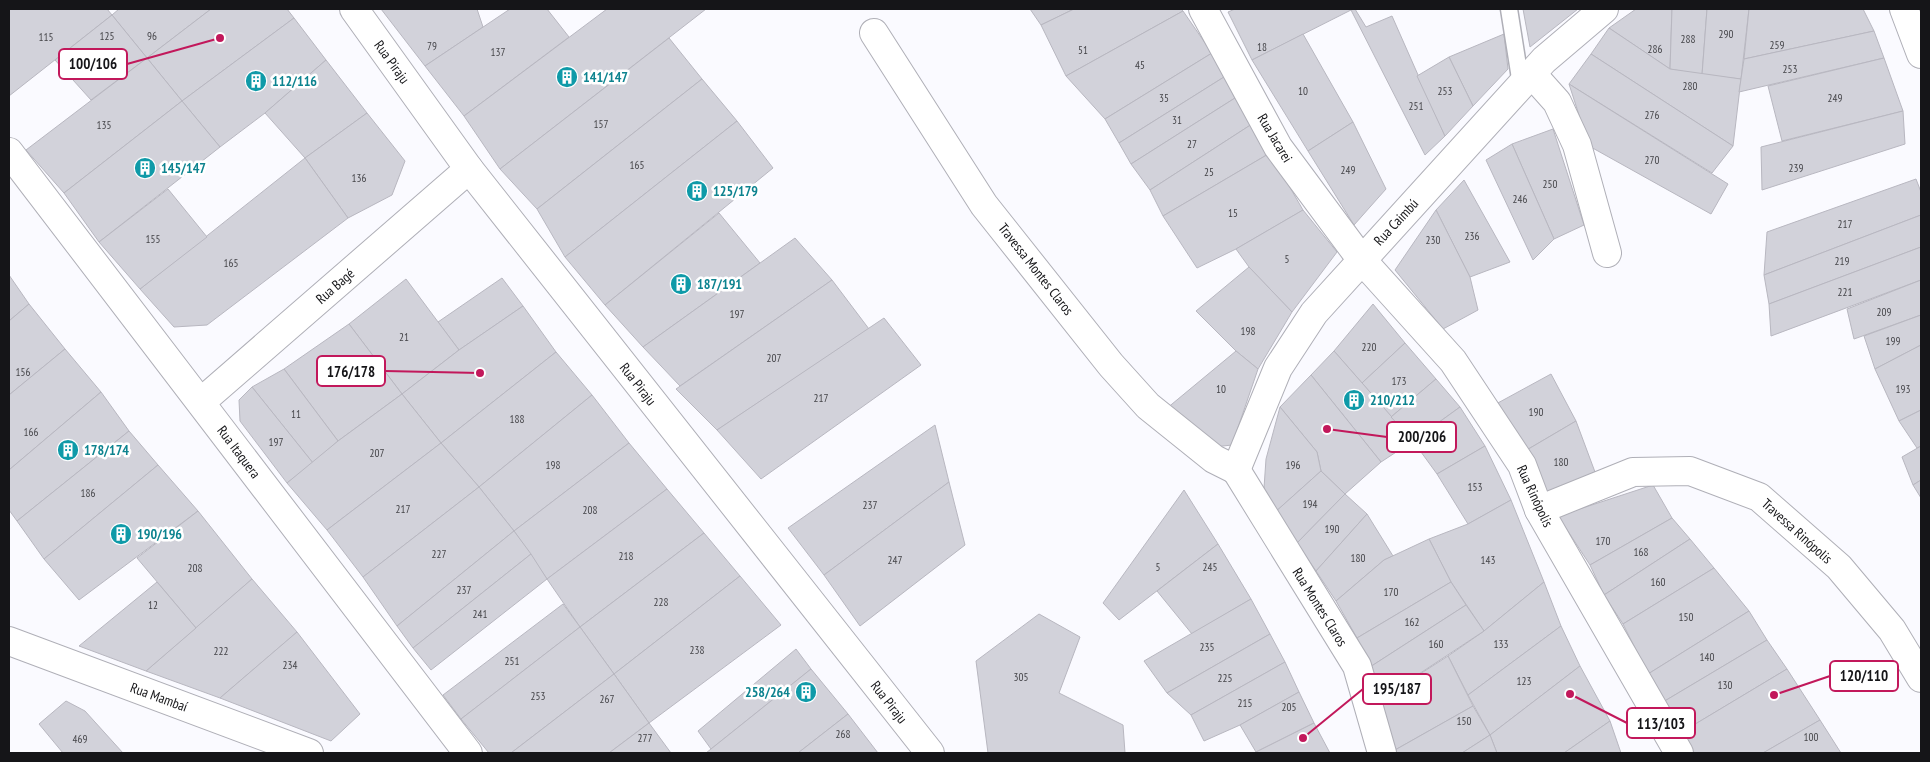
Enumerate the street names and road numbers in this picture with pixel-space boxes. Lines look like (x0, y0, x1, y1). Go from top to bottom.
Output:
street label: Rua Piraju (370, 37, 414, 87)
street label: Rua Jacarei (1253, 110, 1297, 166)
street label: Rua Caimbú (1370, 195, 1422, 249)
street label: Travessa Montes Claros (994, 219, 1078, 319)
street label: Rua Bagé (312, 264, 358, 308)
street label: Rua Piraju (616, 359, 660, 409)
street label: Rua Itaquera (213, 422, 265, 482)
street label: Rua Rinópolis (1513, 462, 1557, 530)
street label: Travessa Rinópolis (1758, 495, 1836, 568)
street label: Rua Montes Claros (1289, 564, 1352, 650)
street label: Rua Piraju (867, 677, 911, 727)
street label: Rua Mambaí (128, 678, 190, 716)

